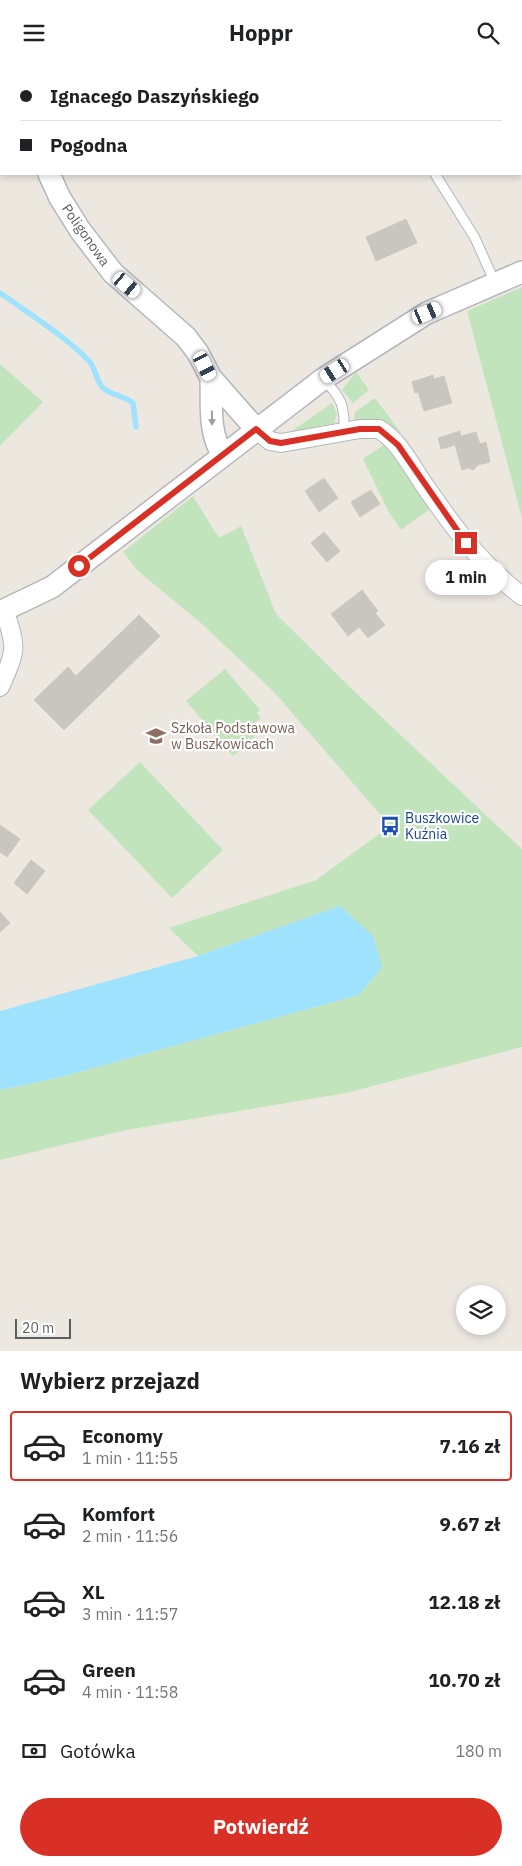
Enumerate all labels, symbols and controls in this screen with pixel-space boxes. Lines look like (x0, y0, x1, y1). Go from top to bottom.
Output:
text: Hoppr (229, 18, 293, 47)
icon: menu (20, 19, 48, 47)
icon: search (474, 19, 502, 47)
text: Ignacego Daszyńskiego (50, 84, 259, 108)
text: Pogodna (50, 133, 128, 157)
street label: Poligonowa (58, 200, 114, 270)
car (110, 270, 143, 300)
car (410, 300, 443, 326)
car (191, 349, 218, 383)
car (318, 357, 351, 385)
one-way arrow (209, 410, 217, 426)
route end (455, 532, 477, 554)
route start (68, 555, 90, 577)
callout: 1 min (425, 561, 507, 595)
text: 1 min (445, 567, 487, 587)
place label: Szkoła Podstawowa w Buszkowicach (171, 719, 296, 753)
school or university icon: Szkoła Podstawowa w Buszkowicach (145, 725, 167, 747)
place label: Buszkowice Kuźnia (405, 809, 479, 843)
bus stop icon: Buszkowice Kuźnia (379, 815, 401, 837)
map controls (456, 1285, 506, 1335)
button: layers (456, 1285, 506, 1335)
scale bar (15, 1316, 71, 1339)
text: 20 m (22, 1319, 54, 1337)
text: Wybierz przejazd (20, 1366, 200, 1395)
icon: car (22, 1424, 67, 1469)
text: Economy (82, 1424, 163, 1448)
text: 7.16 zł (440, 1434, 500, 1458)
text: 1 min · 11:55 (82, 1448, 178, 1468)
icon: car (22, 1502, 67, 1547)
text: Komfort (82, 1502, 155, 1526)
text: 9.67 zł (440, 1512, 500, 1536)
text: 2 min · 11:56 (82, 1526, 178, 1546)
icon: car (22, 1580, 67, 1625)
text: XL (82, 1580, 105, 1604)
text: 12.18 zł (428, 1590, 500, 1614)
text: 3 min · 11:57 (82, 1604, 178, 1624)
icon: car (22, 1658, 67, 1703)
text: Green (82, 1658, 136, 1682)
text: 10.70 zł (428, 1668, 500, 1692)
text: 4 min · 11:58 (82, 1682, 178, 1702)
icon: cash (20, 1737, 48, 1765)
text: Gotówka (60, 1739, 136, 1763)
text: 180 m (455, 1741, 502, 1761)
button: Potwierdź (20, 1798, 502, 1856)

